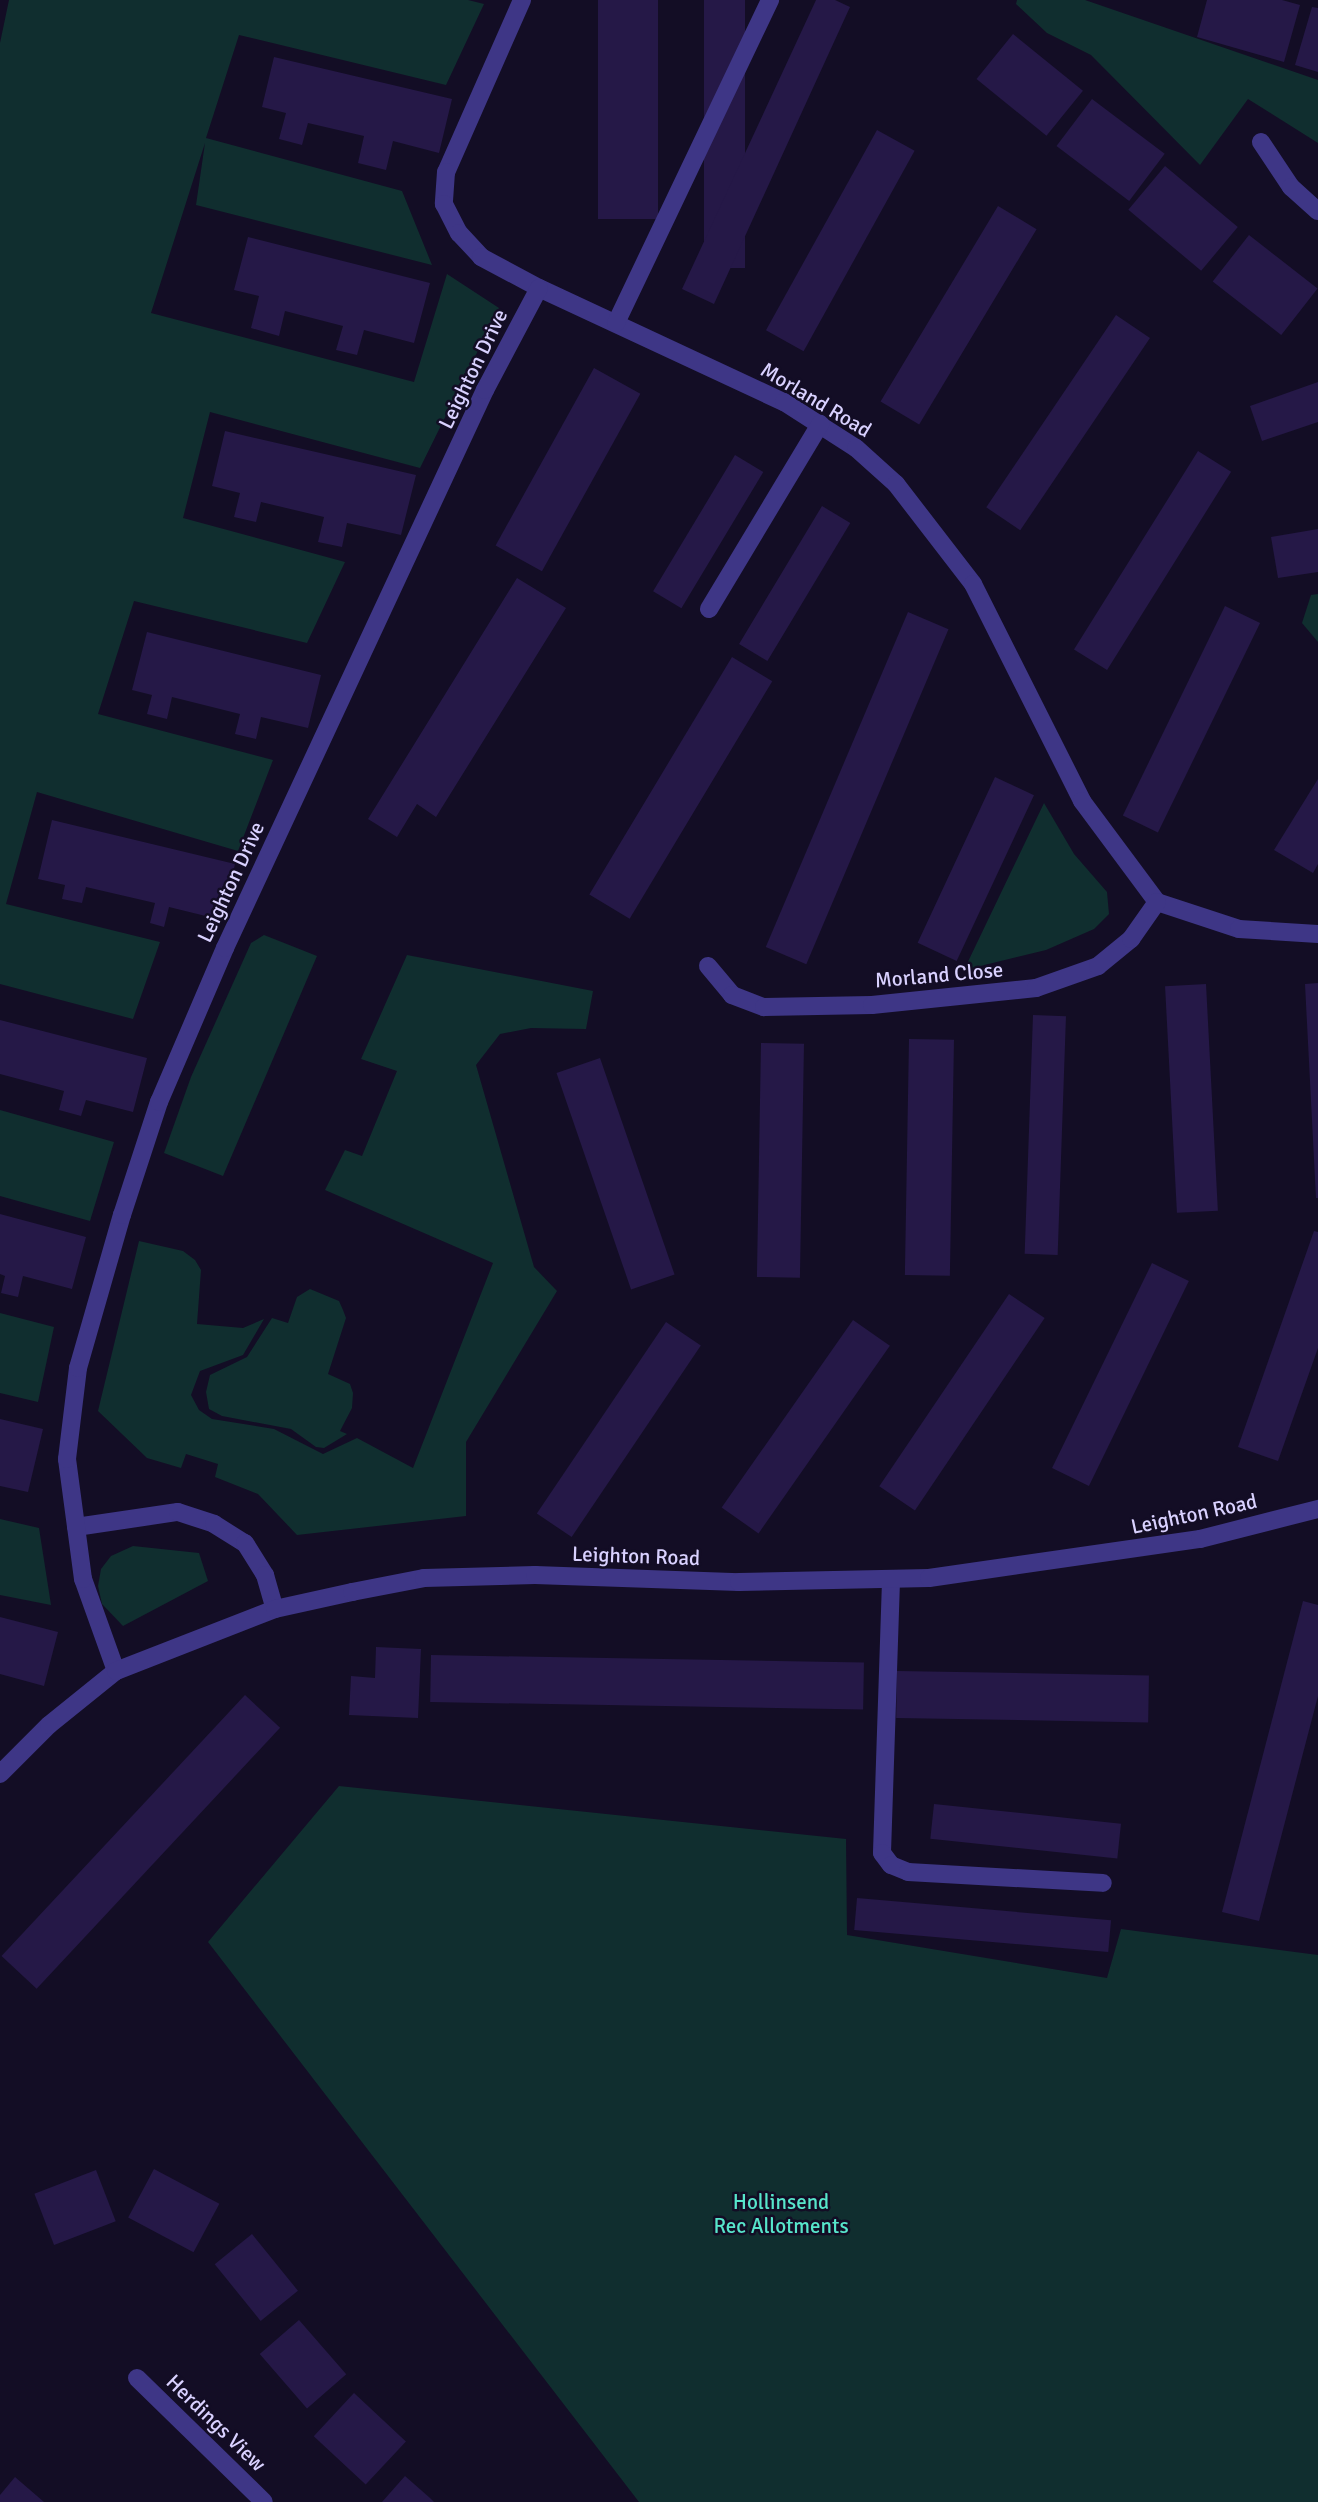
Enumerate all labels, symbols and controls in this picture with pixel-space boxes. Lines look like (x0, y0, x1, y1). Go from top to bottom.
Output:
street label: Leighton Drive (433, 305, 513, 433)
street label: Morland Road (756, 357, 876, 443)
street label: Leighton Drive (192, 818, 270, 946)
street label: Morland Close (874, 957, 1004, 993)
street label: Leighton Road (1129, 1488, 1259, 1540)
street label: Leighton Road (571, 1541, 701, 1571)
park label: Hollinsend Rec Allotments (713, 2189, 849, 2239)
street label: Herdings View (161, 2369, 271, 2477)

